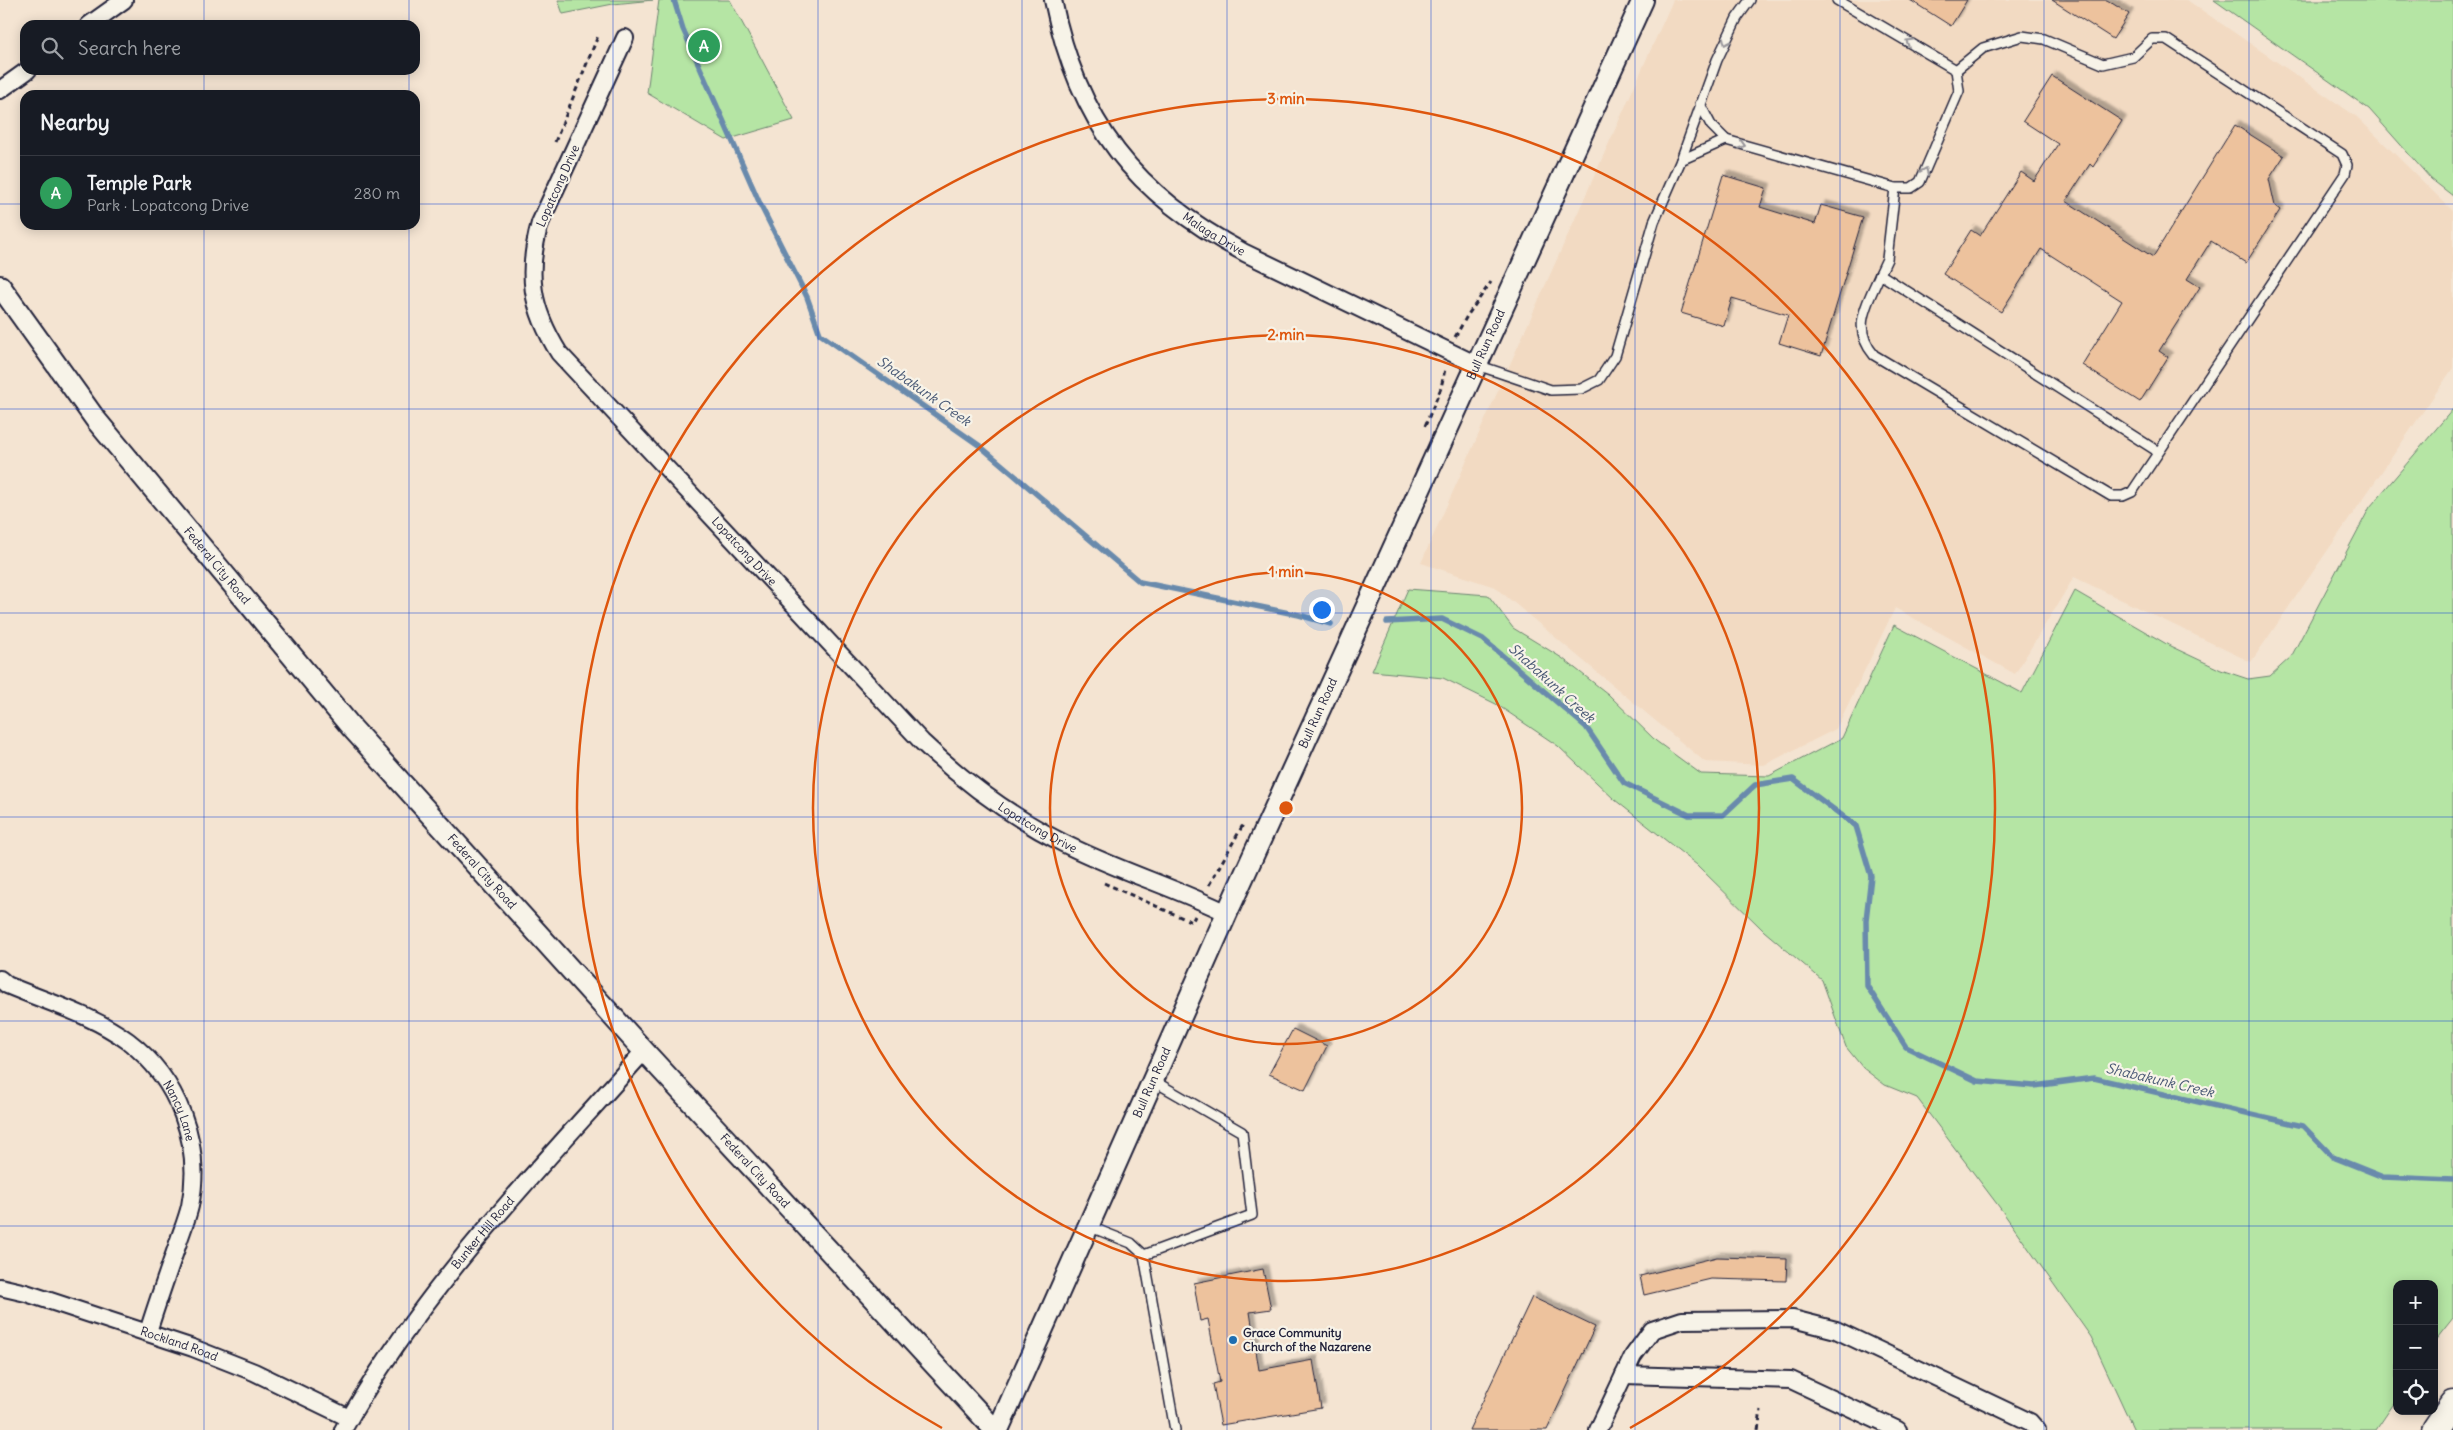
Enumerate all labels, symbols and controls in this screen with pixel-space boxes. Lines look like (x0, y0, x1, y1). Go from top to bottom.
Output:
search box (20, 20, 420, 75)
pin: A (688, 27, 720, 65)
icon: search (38, 34, 66, 62)
text: Search here (78, 36, 181, 60)
one-way arrow (1722, 37, 1732, 46)
one-way arrow (1905, 38, 1914, 48)
text: 3 min (1267, 89, 1305, 108)
text: Nearby (40, 109, 110, 136)
one-way arrow (1738, 139, 1746, 149)
street label: Lopatcong Drive (533, 142, 582, 229)
one-way arrow (1918, 167, 1929, 176)
text: Temple Park (87, 171, 192, 195)
text: A (51, 183, 61, 203)
text: 280 m (354, 183, 400, 203)
text: Park · Lopatcong Drive (87, 195, 249, 215)
street label: Malaga Drive (1180, 209, 1248, 259)
street label: Bull Run Road (1463, 307, 1508, 382)
text: 2 min (1268, 325, 1305, 344)
water label: Shabakunk Creek (874, 352, 975, 430)
street label: Lopatcong Drive (709, 514, 780, 589)
street label: Federal City Road (181, 524, 254, 607)
text: 1 min (1269, 562, 1304, 581)
your location (1309, 597, 1335, 623)
water label: Shabakunk Creek (1505, 639, 1600, 727)
street label: Bull Run Road (1295, 675, 1340, 751)
street label: Lopatcong Drive (995, 799, 1079, 856)
centre of rings (1277, 799, 1295, 817)
street label: Federal City Road (445, 831, 520, 912)
street label: Bull Run Road (1129, 1045, 1174, 1120)
water label: Shabakunk Creek (2104, 1059, 2217, 1101)
street label: Nancy Lane (160, 1077, 198, 1143)
street label: Federal City Road (717, 1130, 793, 1211)
street label: Bunker Hill Road (448, 1193, 517, 1272)
map controls (2393, 1280, 2438, 1415)
button: + (2393, 1280, 2438, 1325)
street label: Rockland Road (138, 1323, 220, 1364)
place label: Grace Community Church of the Nazarene (1243, 1325, 1372, 1354)
button: − (2393, 1325, 2438, 1370)
marker: Grace Community Church of the Nazarene (1227, 1334, 1239, 1346)
button: locate (2393, 1370, 2438, 1415)

